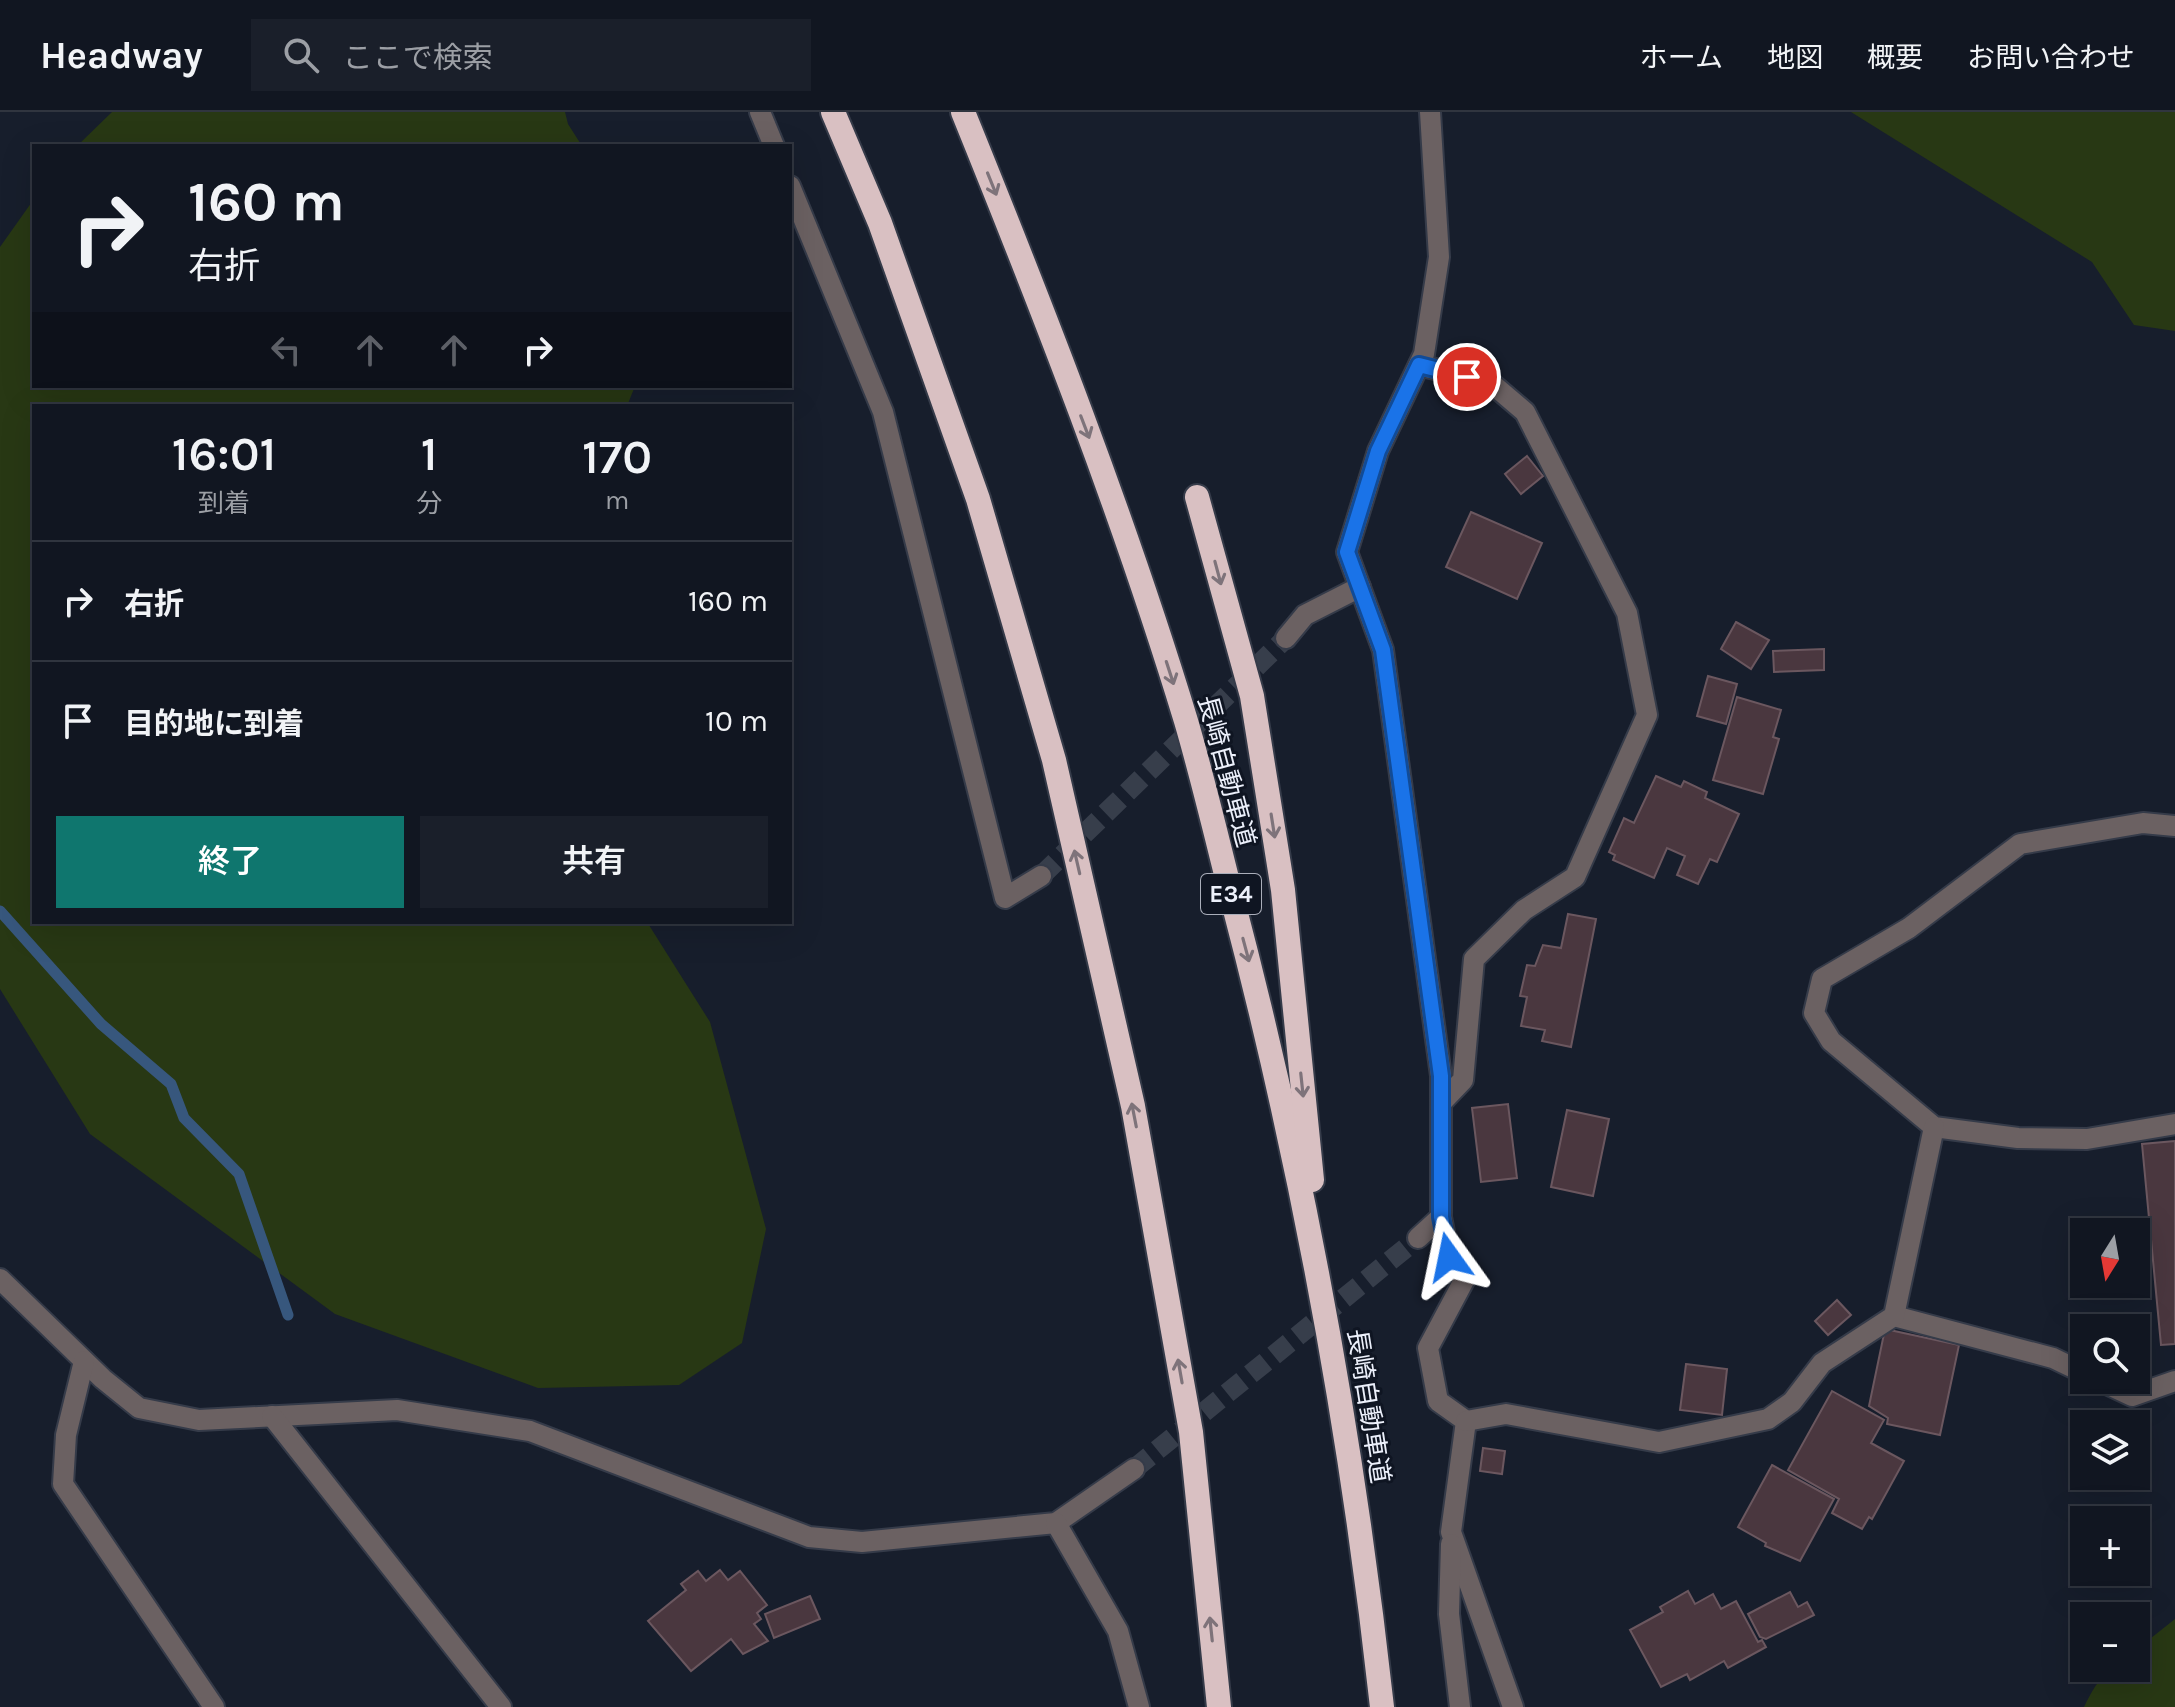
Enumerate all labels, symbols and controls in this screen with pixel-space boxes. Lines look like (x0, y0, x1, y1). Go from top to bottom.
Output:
search box (251, 19, 811, 91)
text: Headway (40, 33, 203, 78)
icon: search (279, 33, 323, 77)
text: ここで検索 (343, 40, 493, 76)
text: ホーム (1640, 41, 1723, 74)
text: 地図 (1767, 41, 1823, 74)
text: 概要 (1867, 41, 1923, 74)
text: お問い合わせ (1967, 41, 2135, 74)
text: 160 m (188, 169, 345, 234)
one-way arrow (986, 171, 1000, 196)
icon: right (56, 176, 160, 280)
text: 右折 (188, 245, 260, 287)
icon: left (264, 328, 308, 372)
icon: ahead (348, 328, 392, 372)
icon: ahead (432, 328, 476, 372)
icon: right (516, 328, 560, 372)
pin (1433, 343, 1501, 411)
icon: arrive (1445, 355, 1489, 399)
one-way arrow (1079, 414, 1093, 439)
text: 16:01 (172, 426, 276, 482)
text: 1 (421, 426, 438, 482)
text: 170 (582, 429, 652, 485)
text: m (605, 485, 629, 516)
text: 到着 (198, 488, 250, 519)
text: 分 (416, 488, 442, 519)
one-way arrow (1211, 559, 1226, 585)
icon: right (56, 579, 100, 623)
text: 160 m (688, 583, 768, 619)
text: 右折 (124, 586, 184, 622)
one-way arrow (1163, 660, 1178, 685)
street label: 長崎自動車道 (1191, 692, 1262, 850)
icon: arrive (56, 699, 100, 743)
text: 10 m (705, 703, 768, 739)
text: 目的地に到着 (124, 706, 304, 742)
one-way arrow (1266, 813, 1281, 839)
button: 終了 (56, 816, 404, 908)
button: 共有 (420, 816, 768, 908)
one-way arrow (1069, 850, 1084, 875)
road number: E34 (1201, 874, 1261, 914)
one-way arrow (1239, 937, 1254, 963)
one-way arrow (1295, 1071, 1310, 1098)
one-way arrow (1126, 1103, 1141, 1129)
position arrow (1407, 1215, 1491, 1299)
north arrow (2070, 1218, 2150, 1298)
map controls (2070, 1218, 2150, 1682)
button: search (2070, 1314, 2150, 1394)
street label: 長崎自動車道 (1341, 1327, 1396, 1486)
one-way arrow (1171, 1359, 1186, 1385)
button: layers (2070, 1410, 2150, 1490)
button: + (2070, 1506, 2150, 1586)
button: − (2070, 1602, 2150, 1682)
one-way arrow (1204, 1616, 1219, 1643)

